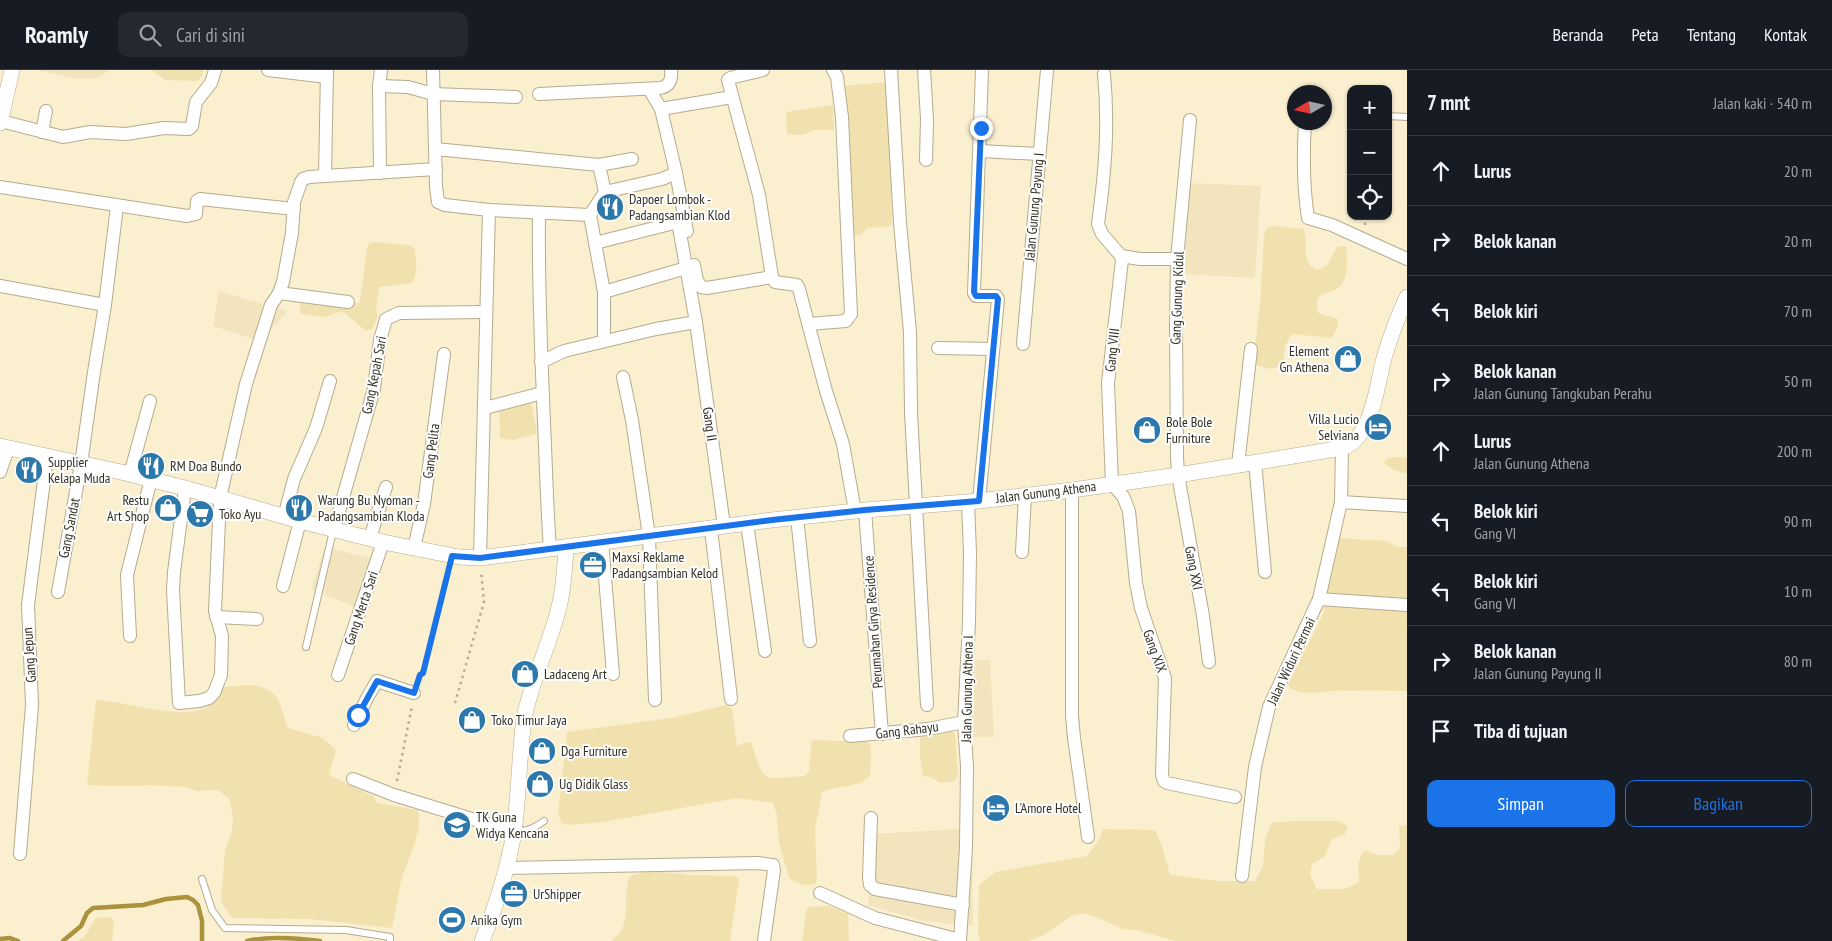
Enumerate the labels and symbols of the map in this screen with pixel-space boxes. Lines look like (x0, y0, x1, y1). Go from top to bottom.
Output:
north arrow (1287, 85, 1332, 130)
route end (970, 117, 993, 140)
street label: Jalan Gunung Payung I (1020, 152, 1048, 263)
place label: Dapoer Lombok - Padangsambian Klod (629, 190, 730, 224)
restaurant icon: Dapoer Lombok - Padangsambian Klod (595, 192, 625, 222)
street label: Gang Gunung Kidul (1166, 250, 1188, 345)
street label: Gang VIII (1101, 327, 1123, 373)
street label: Gang Kepah Sari (358, 334, 390, 416)
place label: Element Gn Athena (1279, 342, 1329, 376)
shop icon: Element Gn Athena (1333, 344, 1363, 374)
street label: Gang II (699, 406, 721, 442)
place label: Villa Lucio Selviana (1308, 410, 1359, 444)
hotel icon: Villa Lucio Selviana (1363, 412, 1393, 442)
place label: Bole Bole Furniture (1166, 413, 1213, 447)
shop icon: Bole Bole Furniture (1132, 415, 1162, 445)
street label: Gang Pelita (419, 423, 443, 479)
restaurant icon: RM Doa Bundo (136, 451, 166, 481)
place label: Supplier Kelapa Muda (48, 453, 110, 487)
restaurant icon: Supplier Kelapa Muda (14, 455, 44, 485)
place label: RM Doa Bundo (170, 457, 242, 475)
street label: Jalan Gunung Athena (994, 477, 1097, 507)
place label: Restu Art Shop (107, 491, 149, 525)
place label: Warung Bu Nyoman - Padangsambian Kloda (318, 491, 425, 525)
shop icon: Restu Art Shop (153, 493, 183, 523)
restaurant icon: Warung Bu Nyoman - Padangsambian Kloda (284, 493, 314, 523)
street label: Gang Sandat (54, 496, 84, 560)
supermarket icon: Toko Ayu (185, 499, 215, 529)
place label: Toko Ayu (219, 505, 261, 523)
street label: Gang XXI (1181, 545, 1207, 591)
place label: Maxsi Reklame Padangsambian Kelod (612, 548, 718, 582)
office icon: Maxsi Reklame Padangsambian Kelod (578, 550, 608, 580)
street label: Perumahan Girya Residence (859, 555, 887, 689)
street label: Gang Merta Sari (340, 568, 382, 648)
street label: Jalan Widuri Permai (1262, 614, 1319, 709)
street label: Gang Jepun (18, 627, 40, 683)
street label: Gang XIX (1139, 627, 1171, 675)
street label: Jalan Gunung Athena I (957, 635, 977, 744)
shop icon: Ladaceng Art (510, 659, 540, 689)
place label: Ladaceng Art (544, 665, 607, 683)
route start (347, 704, 370, 727)
shop icon: Toko Timur Jaya (457, 705, 487, 735)
place label: Toko Timur Jaya (491, 711, 567, 729)
street label: Gang Rahayu (875, 717, 939, 743)
shop icon: Dga Furniture (527, 736, 557, 766)
place label: Dga Furniture (561, 742, 628, 760)
shop icon: Ug Didik Glass (525, 769, 555, 799)
place label: Ug Didik Glass (559, 775, 628, 793)
hotel icon: L'Amore Hotel (981, 793, 1011, 823)
place label: L'Amore Hotel (1015, 799, 1082, 817)
place label: TK Guna Widya Kencana (476, 808, 549, 842)
school or university icon: TK Guna Widya Kencana (442, 810, 472, 840)
office icon: UrShipper (499, 879, 529, 909)
place label: UrShipper (533, 885, 581, 903)
sports icon: Anika Gym (437, 905, 467, 935)
place label: Anika Gym (471, 911, 522, 929)

